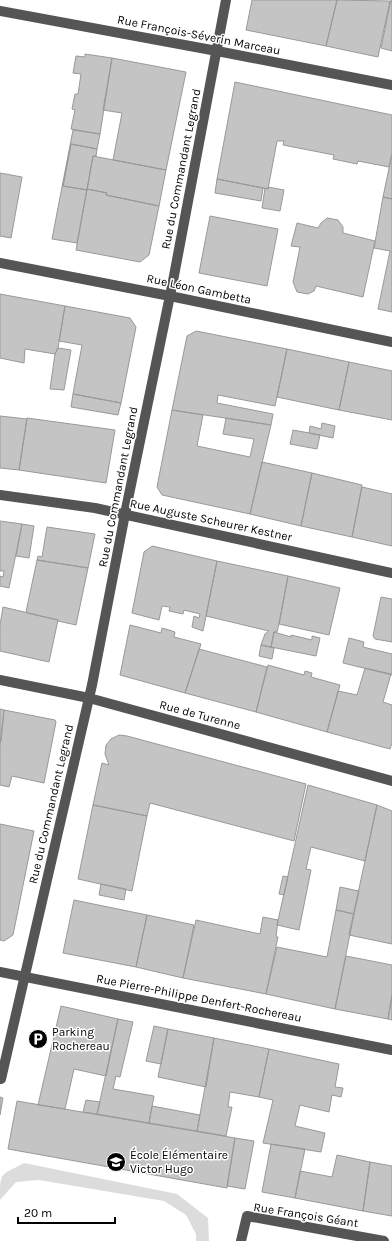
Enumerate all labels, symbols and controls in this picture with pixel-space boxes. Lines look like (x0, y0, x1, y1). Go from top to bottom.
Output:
street label: Rue François-Séverin Marceau (116, 12, 282, 58)
street label: Rue du Commandant Legrand (159, 88, 203, 250)
street label: Rue Léon Gambetta (145, 271, 253, 307)
street label: Rue du Commandant Legrand (96, 406, 140, 568)
street label: Rue Auguste Scheurer Kestner (129, 496, 294, 544)
street label: Rue de Turenne (158, 697, 242, 733)
street label: Rue du Commandant Legrand (26, 723, 76, 885)
street label: Rue Pierre-Philippe Denfert-Rochereau (95, 971, 303, 1025)
place label: Parking Rochereau (52, 1025, 110, 1053)
parking icon: Parking Rochereau (27, 1028, 49, 1050)
place label: École Élémentaire Victor Hugo (130, 1147, 228, 1176)
school or university icon: École Élémentaire Victor Hugo (105, 1151, 127, 1173)
scale bar (18, 1199, 115, 1225)
street label: Rue François Géant (253, 1200, 360, 1230)
text: 20 m (24, 1206, 52, 1220)

